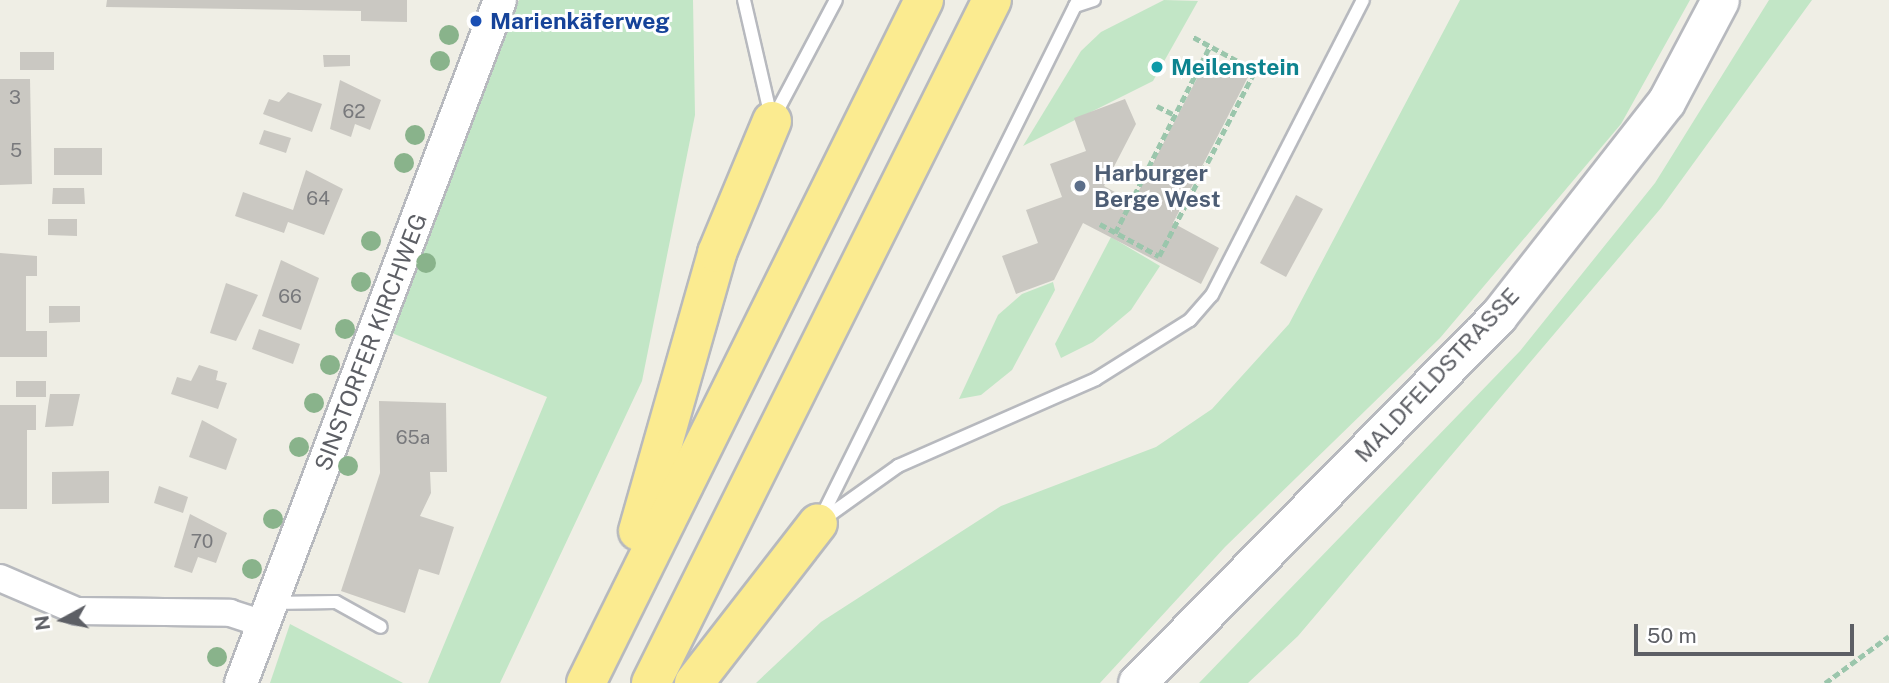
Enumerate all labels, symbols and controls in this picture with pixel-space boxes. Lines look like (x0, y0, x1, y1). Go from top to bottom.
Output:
place label: Marienkäferweg (490, 7, 670, 35)
marker: Marienkäferweg (468, 13, 484, 29)
place label: Meilenstein (1171, 53, 1299, 81)
marker: Meilenstein (1149, 59, 1165, 75)
house number: 3 (9, 87, 21, 109)
house number: 62 (342, 101, 366, 123)
house number: 5 (10, 140, 22, 162)
place label: Harburger Berge West (1094, 159, 1221, 213)
marker: Harburger Berge West (1072, 178, 1088, 194)
house number: 64 (306, 188, 330, 210)
street label: SINSTORFER KIRCHWEG (309, 209, 433, 475)
street label: MALDFELDSTRASSE (1349, 282, 1525, 468)
house number: 66 (278, 286, 302, 308)
house number: 65a (396, 427, 430, 449)
house number: 70 (191, 531, 213, 553)
north arrow (28, 585, 98, 655)
scale bar (1637, 610, 1857, 654)
text: N (30, 614, 54, 632)
text: 50 m (1647, 623, 1697, 648)

